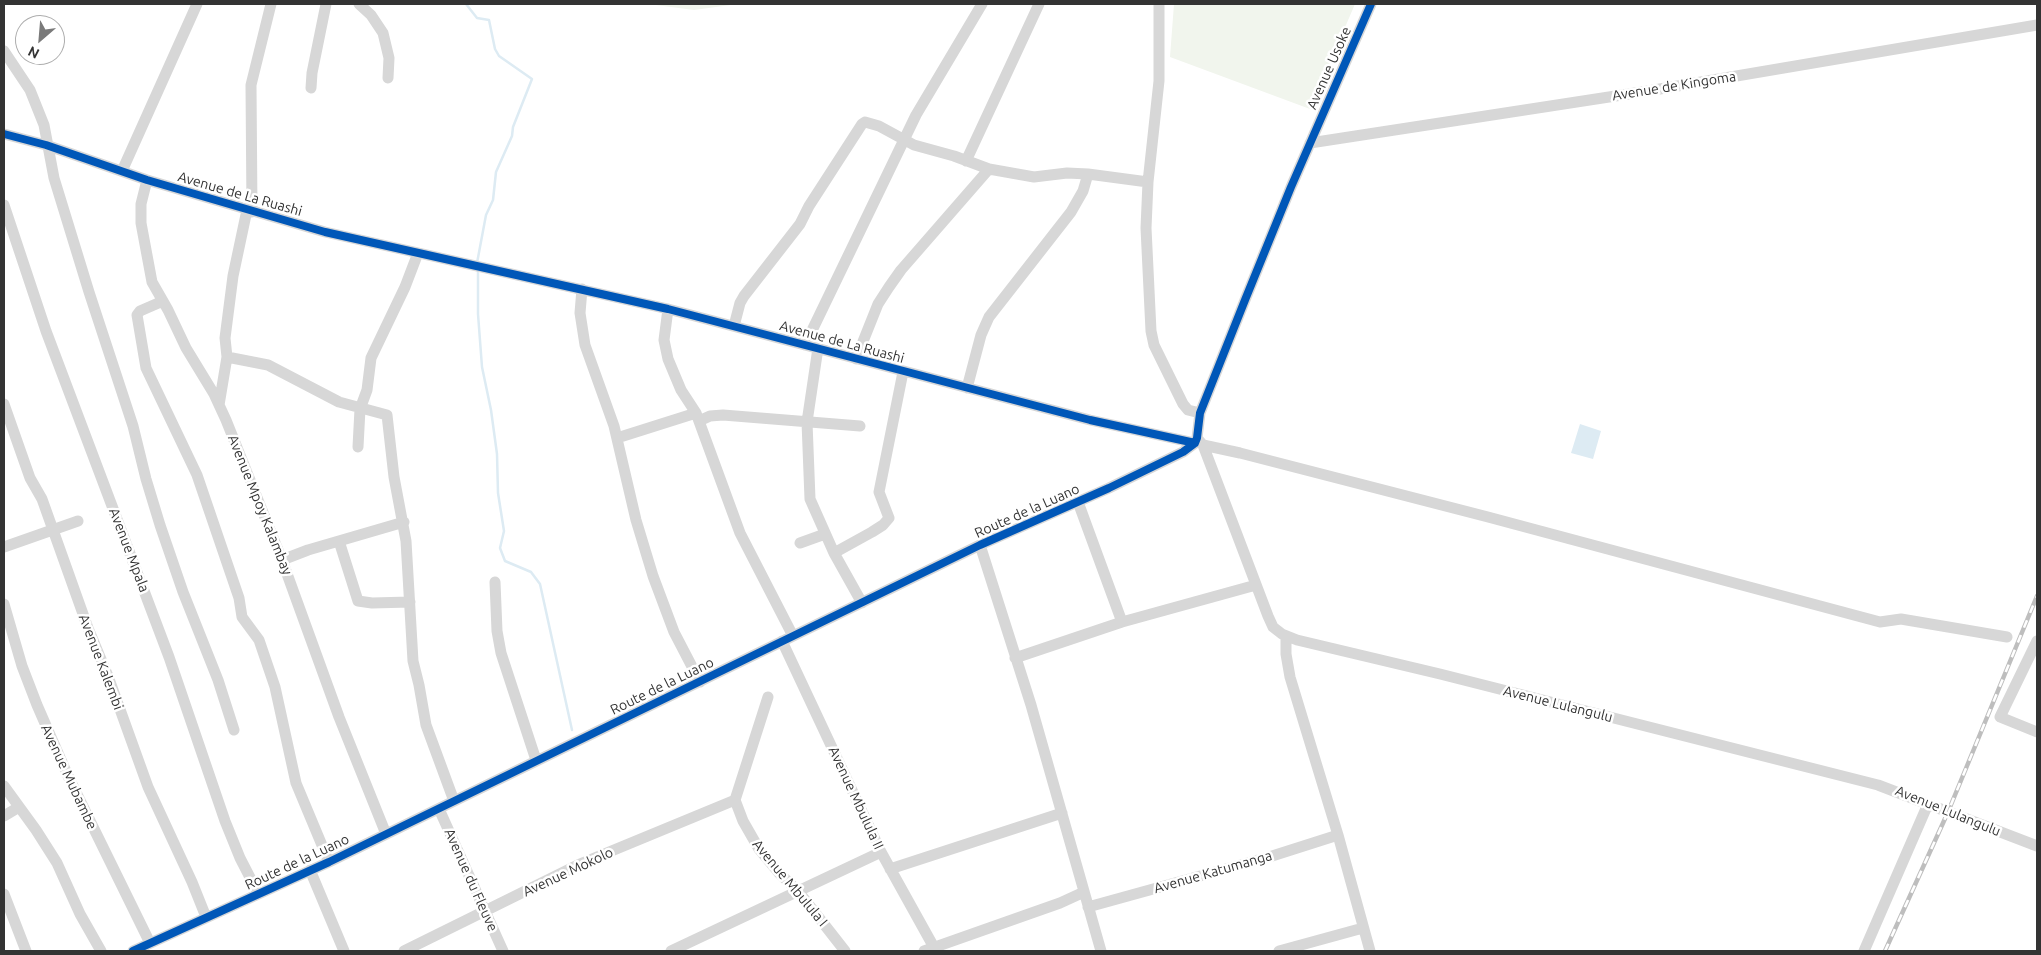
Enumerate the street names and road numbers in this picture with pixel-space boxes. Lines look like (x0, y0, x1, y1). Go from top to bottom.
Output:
street label: Avenue Usoke (1303, 24, 1355, 112)
street label: Avenue de Kingoma (1611, 68, 1737, 104)
street label: Avenue de La Ruashi (176, 168, 304, 220)
street label: Avenue de La Ruashi (778, 317, 906, 367)
street label: Avenue Mpoy Kalambay (224, 432, 296, 578)
street label: Route de la Luano (972, 480, 1082, 542)
street label: Avenue Mpala (105, 506, 153, 594)
street label: Avenue Kalembi (75, 612, 127, 712)
street label: Route de la Luano (608, 654, 716, 718)
street label: Avenue Lulangulu (1502, 682, 1614, 726)
street label: Avenue Mubambe (37, 722, 101, 832)
street label: Avenue Mbulula II (825, 744, 887, 852)
street label: Avenue Lulangulu (1893, 782, 2003, 840)
street label: Avenue du Fleuve (441, 826, 501, 934)
street label: Route de la Luano (242, 831, 352, 893)
street label: Avenue Mbulula I (749, 836, 831, 930)
street label: Avenue Mokolo (520, 844, 616, 900)
street label: Avenue Katumanga (1152, 847, 1274, 897)

